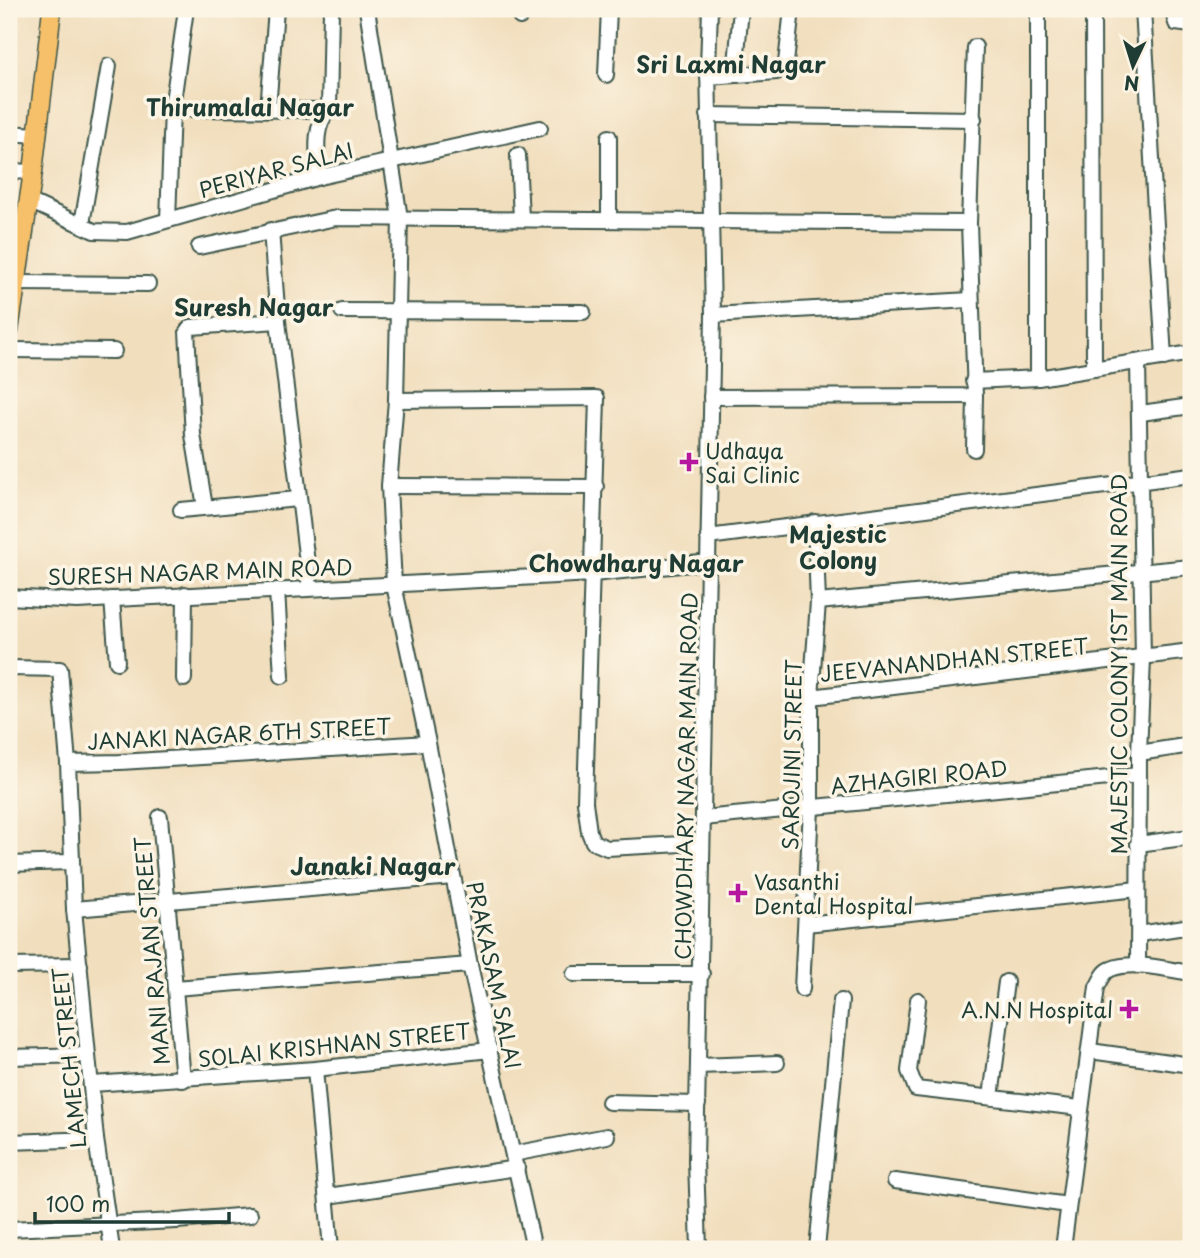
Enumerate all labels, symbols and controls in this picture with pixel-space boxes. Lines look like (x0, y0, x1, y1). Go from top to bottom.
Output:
north arrow (1098, 32, 1168, 102)
district label: Sri Laxmi Nagar (636, 46, 826, 81)
text: N (1123, 69, 1140, 98)
district label: Thirumalai Nagar (146, 89, 354, 124)
street label: PERIYAR SALAI (195, 133, 357, 205)
district label: Suresh Nagar (174, 289, 334, 324)
place label: Udhaya Sai Clinic (705, 434, 800, 490)
marker: Udhaya Sai Clinic (679, 452, 699, 472)
street label: MAJESTIC COLONY 1ST MAIN ROAD (1102, 474, 1134, 854)
district label: Majestic Colony (789, 516, 887, 577)
district label: Chowdhary Nagar (528, 545, 744, 580)
street label: SURESH NAGAR MAIN ROAD (47, 550, 353, 592)
street label: CHOWDHARY NAGAR MAIN ROAD (666, 592, 704, 960)
street label: JEEVANANDHAN STREET (818, 629, 1090, 689)
street label: SAROJINI STREET (773, 659, 809, 851)
street label: JANAKI NAGAR 6TH STREET (86, 709, 392, 757)
street label: AZHAGIRI ROAD (829, 751, 1009, 801)
street label: MANI RAJAN STREET (125, 835, 177, 1067)
district label: Janaki Nagar (290, 848, 456, 883)
place label: Vasanthi Dental Hospital (754, 865, 913, 921)
street label: PRAKASAM SALAI (459, 878, 531, 1072)
marker: Vasanthi Dental Hospital (728, 883, 748, 903)
street label: LAMECH STREET (43, 965, 93, 1150)
place label: A.N.N Hospital (961, 993, 1113, 1025)
marker: A.N.N Hospital (1119, 999, 1139, 1019)
street label: SOLAI KRISHNAN STREET (196, 1014, 472, 1074)
scale bar (35, 1181, 229, 1225)
text: 100 m (46, 1187, 110, 1219)

